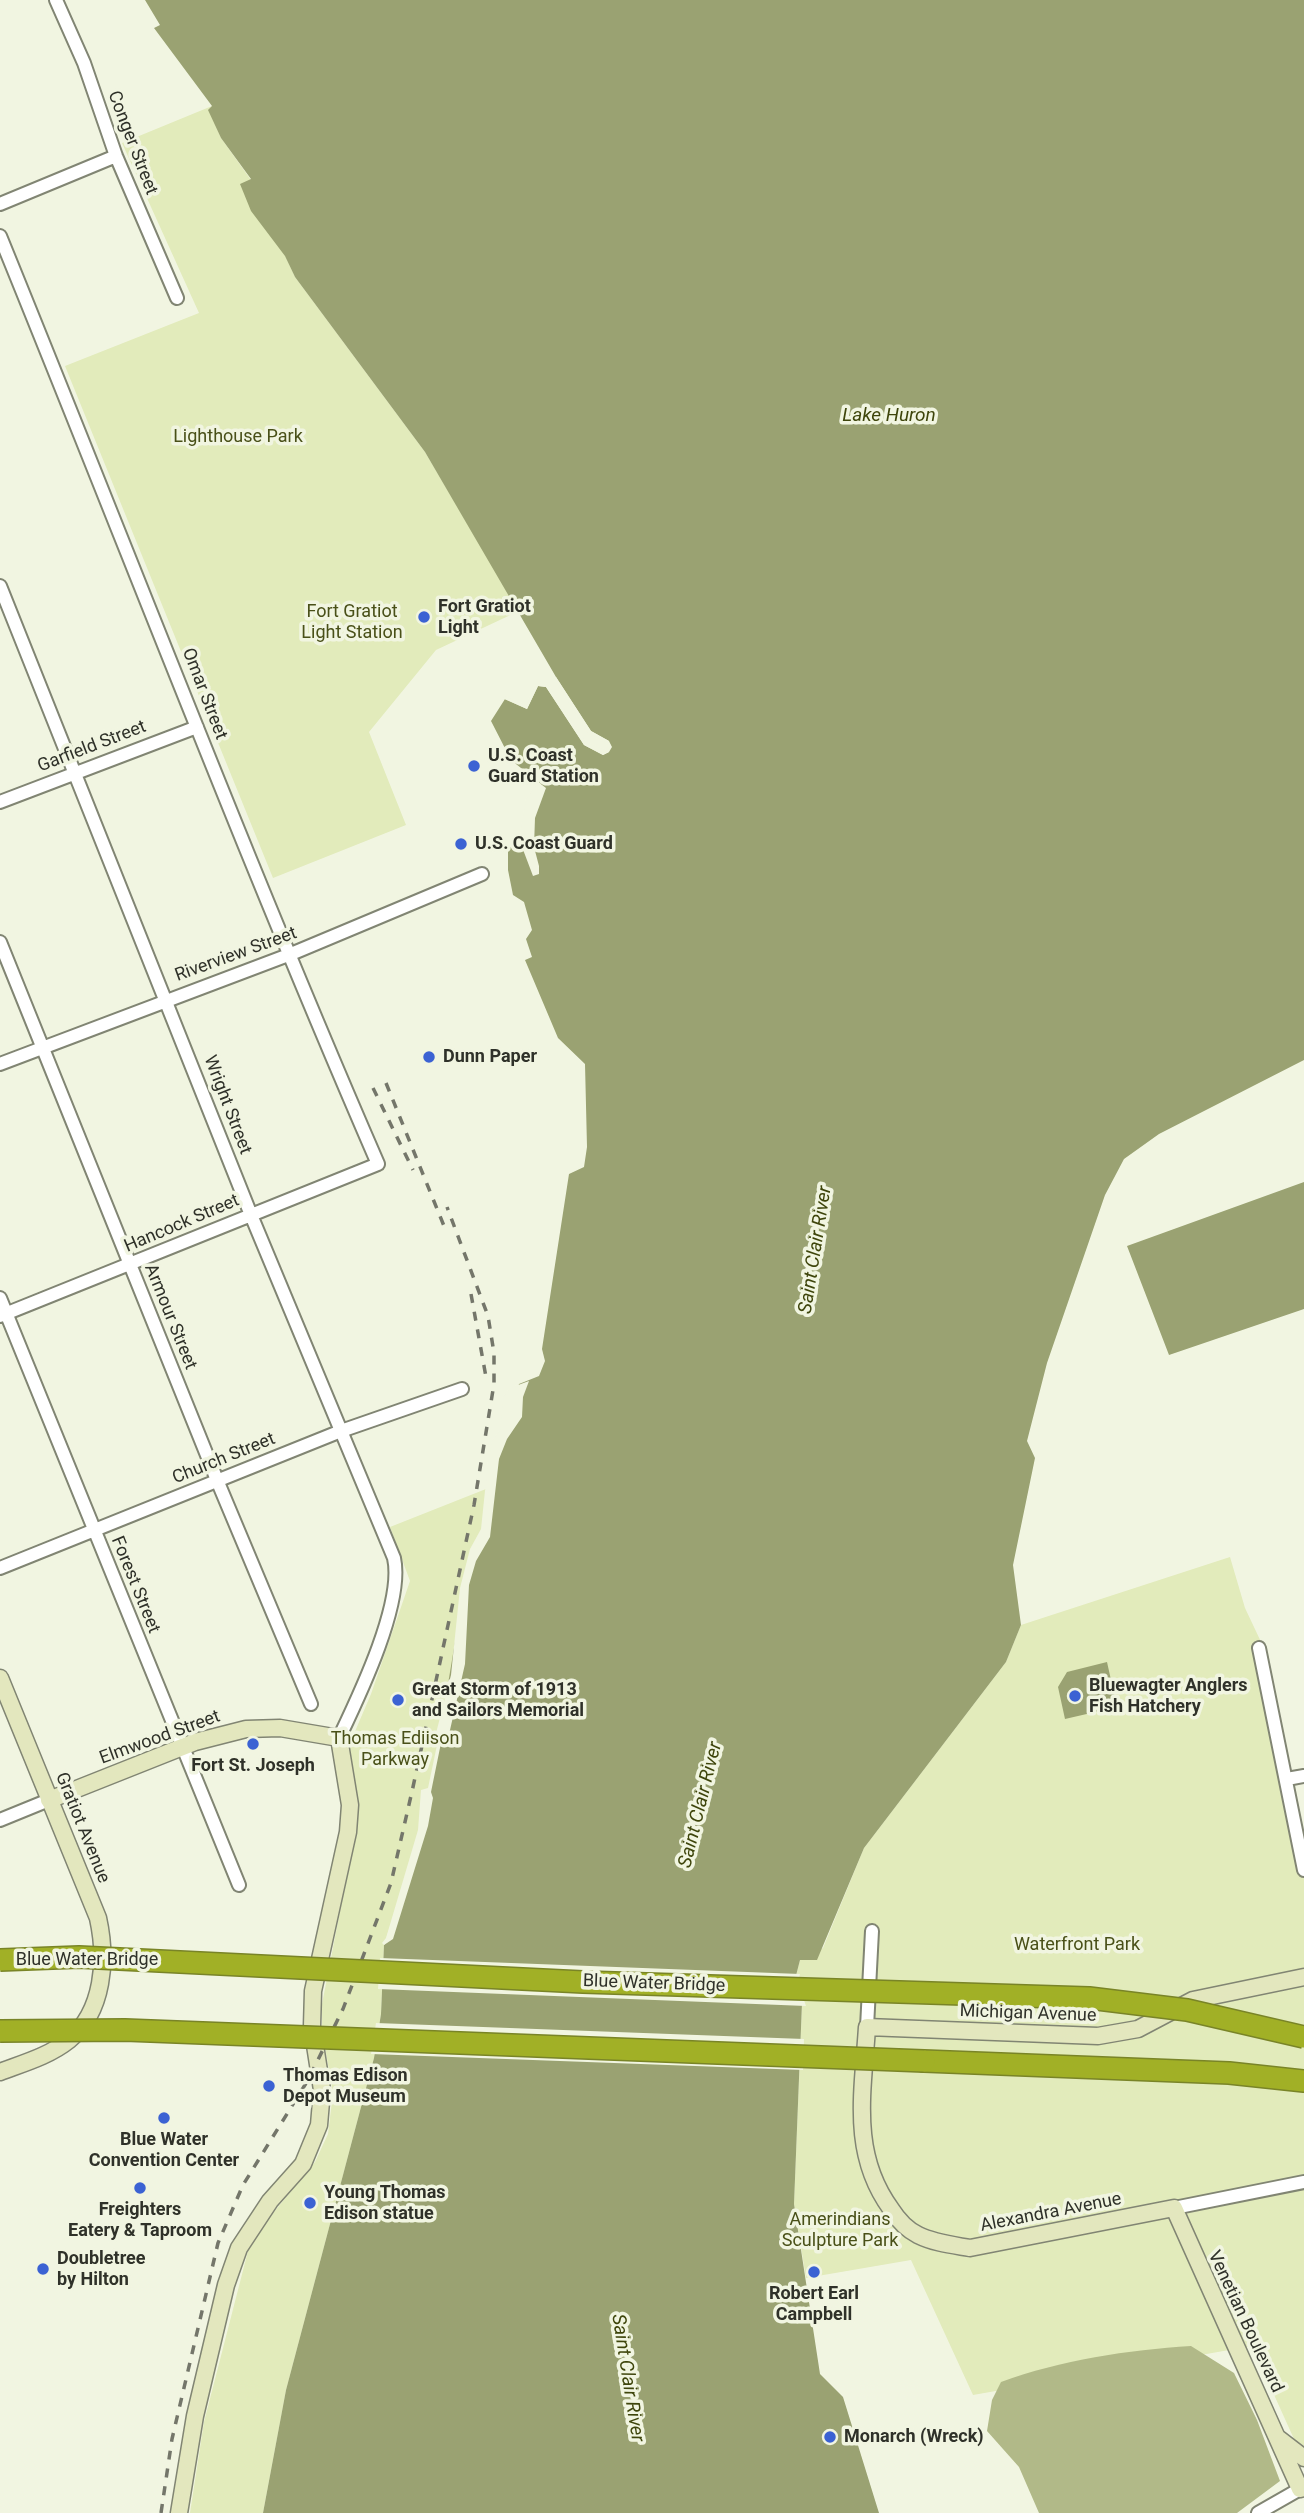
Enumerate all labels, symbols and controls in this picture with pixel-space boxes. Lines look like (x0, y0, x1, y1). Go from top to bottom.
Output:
street label: Conger Street (102, 88, 162, 198)
water label: Lake Huron (842, 405, 936, 427)
park label: Lighthouse Park (173, 426, 303, 448)
place label: Fort Gratiot Light (438, 596, 531, 638)
park label: Fort Gratiot Light Station (301, 601, 403, 644)
marker: Fort Gratiot Light (416, 609, 432, 625)
street label: Omar Street (177, 645, 231, 743)
street label: Garfield Street (35, 716, 149, 778)
place label: U.S. Coast Guard Station (488, 745, 599, 788)
marker: U.S. Coast Guard Station (466, 758, 482, 774)
place label: U.S. Coast Guard (475, 833, 613, 855)
marker: U.S. Coast Guard (453, 836, 469, 852)
street label: Riverview Street (172, 923, 300, 987)
place label: Dunn Paper (443, 1046, 537, 1068)
marker: Dunn Paper (421, 1049, 437, 1065)
street label: Wright Street (198, 1053, 256, 1157)
water label: Saint Clair River (795, 1185, 837, 1315)
street label: Hancock Street (121, 1190, 243, 1258)
street label: Armour Street (139, 1261, 201, 1373)
street label: Church Street (170, 1429, 278, 1489)
street label: Forest Street (106, 1533, 164, 1637)
place label: Bluewagter Anglers Fish Hatchery (1089, 1675, 1248, 1718)
place label: Great Storm of 1913 and Sailors Memorial (412, 1679, 584, 1722)
marker: Bluewagter Anglers Fish Hatchery (1067, 1688, 1083, 1704)
marker: Great Storm of 1913 and Sailors Memorial (390, 1692, 406, 1708)
street label: Elmwood Street (97, 1706, 223, 1770)
park label: Thomas Ediison Parkway (331, 1728, 459, 1770)
marker: Fort St. Joseph (245, 1736, 261, 1752)
water label: Saint Clair River (674, 1740, 728, 1870)
place label: Fort St. Joseph (191, 1755, 315, 1777)
street label: Gratiot Avenue (50, 1769, 114, 1887)
park label: Waterfront Park (1014, 1934, 1140, 1956)
street label: Blue Water Bridge (16, 1949, 158, 1971)
street label: Blue Water Bridge (582, 1971, 726, 1997)
street label: Michigan Avenue (959, 2001, 1097, 2027)
place label: Thomas Edison Depot Museum (283, 2065, 408, 2108)
marker: Thomas Edison Depot Museum (261, 2078, 277, 2094)
marker: Blue Water Convention Center (156, 2110, 172, 2126)
place label: Blue Water Convention Center (89, 2129, 239, 2172)
marker: Freighters Eatery & Taproom (132, 2180, 148, 2196)
place label: Young Thomas Edison statue (324, 2182, 446, 2224)
street label: Alexandra Avenue (979, 2189, 1123, 2237)
marker: Young Thomas Edison statue (302, 2195, 318, 2211)
place label: Freighters Eatery & Taproom (68, 2199, 212, 2242)
park label: Amerindians Sculpture Park (782, 2209, 898, 2252)
place label: Doubletree by Hilton (57, 2248, 146, 2290)
street label: Venetian Boulevard (1203, 2248, 1287, 2396)
marker: Doubletree by Hilton (35, 2261, 51, 2277)
marker: Robert Earl Campbell (806, 2264, 822, 2280)
place label: Robert Earl Campbell (769, 2283, 859, 2326)
water label: Saint Clair River (606, 2313, 648, 2443)
place label: Monarch (Wreck) (844, 2426, 984, 2448)
marker: Monarch (Wreck) (822, 2429, 838, 2445)

